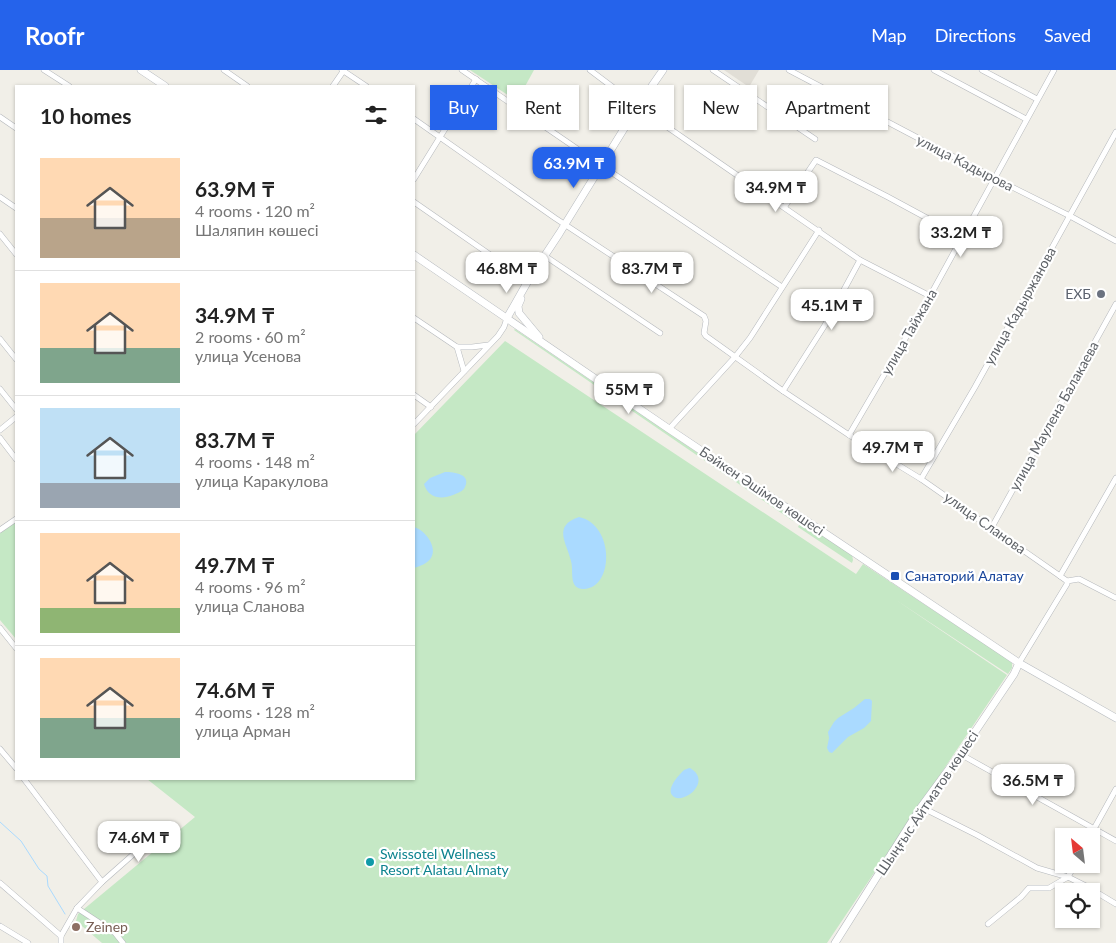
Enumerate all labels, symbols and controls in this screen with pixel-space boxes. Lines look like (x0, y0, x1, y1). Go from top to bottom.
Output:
text: Roofr (25, 21, 84, 50)
text: Map (871, 24, 907, 46)
text: Directions (935, 24, 1016, 46)
text: Saved (1044, 24, 1091, 46)
chip: Buy (430, 85, 497, 130)
chip: Rent (507, 85, 579, 130)
chip: Filters (589, 85, 674, 130)
chip: New (684, 85, 757, 130)
chip: Apartment (767, 85, 888, 130)
icon: filters (362, 101, 390, 129)
text: 10 homes (40, 103, 131, 128)
street label: улица Кадырова (914, 131, 1017, 194)
pin: 63.9M ₸ (528, 146, 620, 189)
text: 63.9M ₸ (544, 153, 604, 172)
pin: 34.9M ₸ (730, 170, 822, 213)
text: 63.9M ₸ (195, 176, 275, 201)
text: 34.9M ₸ (746, 177, 806, 196)
icon: home (80, 178, 140, 238)
text: 4 rooms · 120 m² (195, 201, 315, 220)
pin: 33.2M ₸ (915, 216, 1007, 258)
text: Шаляпин көшесі (195, 220, 319, 239)
text: 33.2M ₸ (931, 222, 991, 241)
street label: улица Кадыржанова (980, 244, 1059, 368)
pin: 46.8M ₸ (461, 252, 553, 294)
pin: 83.7M ₸ (606, 252, 698, 294)
text: 46.8M ₸ (477, 258, 537, 277)
text: 83.7M ₸ (622, 258, 682, 277)
place label: ЕХБ (1065, 285, 1091, 302)
street label: улица Тайжана (877, 286, 940, 378)
pin: 45.1M ₸ (786, 288, 878, 331)
marker: ЕХБ (1095, 288, 1107, 300)
text: 45.1M ₸ (802, 295, 862, 314)
text: 34.9M ₸ (195, 302, 275, 327)
icon: home (80, 303, 140, 363)
text: 2 rooms · 60 m² (195, 327, 306, 346)
street label: улица Маулена Балакаева (1005, 338, 1102, 493)
text: улица Усенова (195, 346, 301, 365)
pin: 55M ₸ (594, 372, 664, 415)
text: 55M ₸ (605, 379, 653, 398)
text: 83.7M ₸ (195, 427, 275, 452)
icon: home (80, 428, 140, 488)
pin: 49.7M ₸ (847, 430, 939, 473)
text: 49.7M ₸ (863, 437, 923, 456)
street label: Бәйкен Әшімов көшесі (697, 442, 828, 539)
text: 4 rooms · 148 m² (195, 452, 315, 471)
text: улица Каракулова (195, 471, 328, 490)
street label: улица Сланова (941, 488, 1030, 557)
text: 49.7M ₸ (195, 552, 275, 577)
icon: home (80, 553, 140, 613)
place label: Санаторий Алатау (905, 567, 1025, 584)
marker: Санаторий Алатау (889, 570, 901, 582)
text: 4 rooms · 96 m² (195, 577, 306, 596)
text: улица Сланова (195, 596, 305, 615)
text: 74.6M ₸ (195, 677, 275, 702)
icon: home (80, 678, 140, 738)
text: 4 rooms · 128 m² (195, 702, 315, 721)
text: улица Арман (195, 721, 291, 740)
street label: Шыңғыс Айтматов көшесі (872, 727, 981, 878)
pin: 36.5M ₸ (987, 764, 1079, 806)
text: 36.5M ₸ (1003, 770, 1063, 789)
pin: 74.6M ₸ (93, 820, 185, 863)
text: 74.6M ₸ (109, 827, 169, 846)
north arrow (1055, 828, 1100, 872)
map controls (1055, 828, 1100, 928)
place label: Swissotel Wellness Resort Alatau Almaty (380, 845, 510, 878)
marker: Swissotel Wellness Resort Alatau Almaty (364, 856, 376, 868)
button: locate (1055, 883, 1100, 928)
place label: Zeinep (86, 918, 128, 935)
marker: Zeinep (70, 921, 82, 933)

